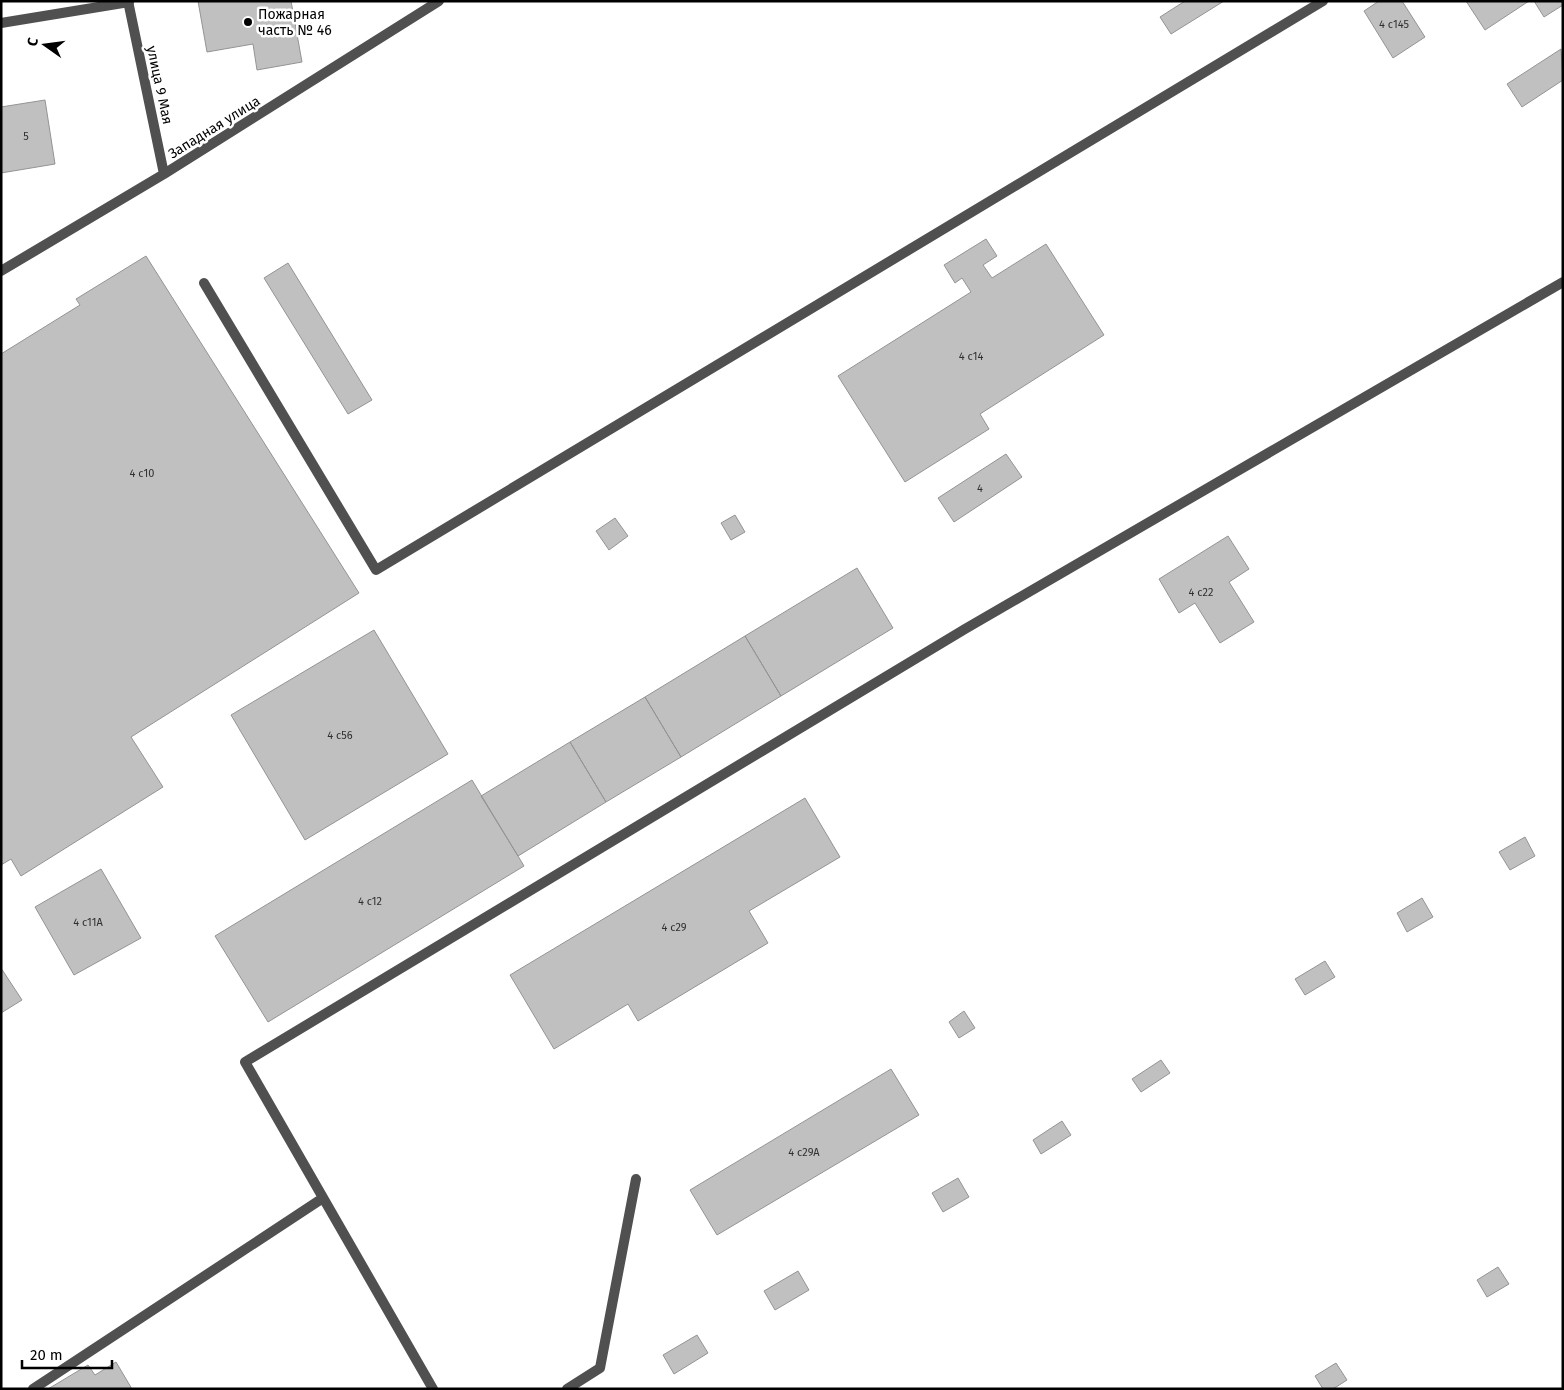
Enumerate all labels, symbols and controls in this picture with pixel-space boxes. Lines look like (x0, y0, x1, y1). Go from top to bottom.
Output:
place label: Пожарная часть № 46 (258, 6, 332, 39)
marker: Пожарная часть № 46 (242, 16, 254, 28)
house number: 4 с145 (1379, 18, 1409, 31)
north arrow (20, 20, 70, 70)
text: С (24, 36, 42, 48)
street label: улица 9 Мая (143, 44, 176, 126)
street label: Западная улица (165, 92, 263, 162)
house number: 5 (23, 130, 29, 143)
house number: 4 с14 (959, 350, 983, 363)
house number: 4 с10 (130, 467, 154, 480)
house number: 4 (977, 482, 983, 495)
house number: 4 с22 (1189, 586, 1213, 599)
house number: 4 с56 (327, 729, 353, 742)
house number: 4 с12 (358, 895, 382, 908)
house number: 4 с11А (73, 916, 103, 929)
house number: 4 с29 (661, 921, 687, 934)
house number: 4 с29А (788, 1146, 820, 1159)
scale bar (22, 1338, 112, 1370)
text: 20 m (30, 1346, 63, 1364)

